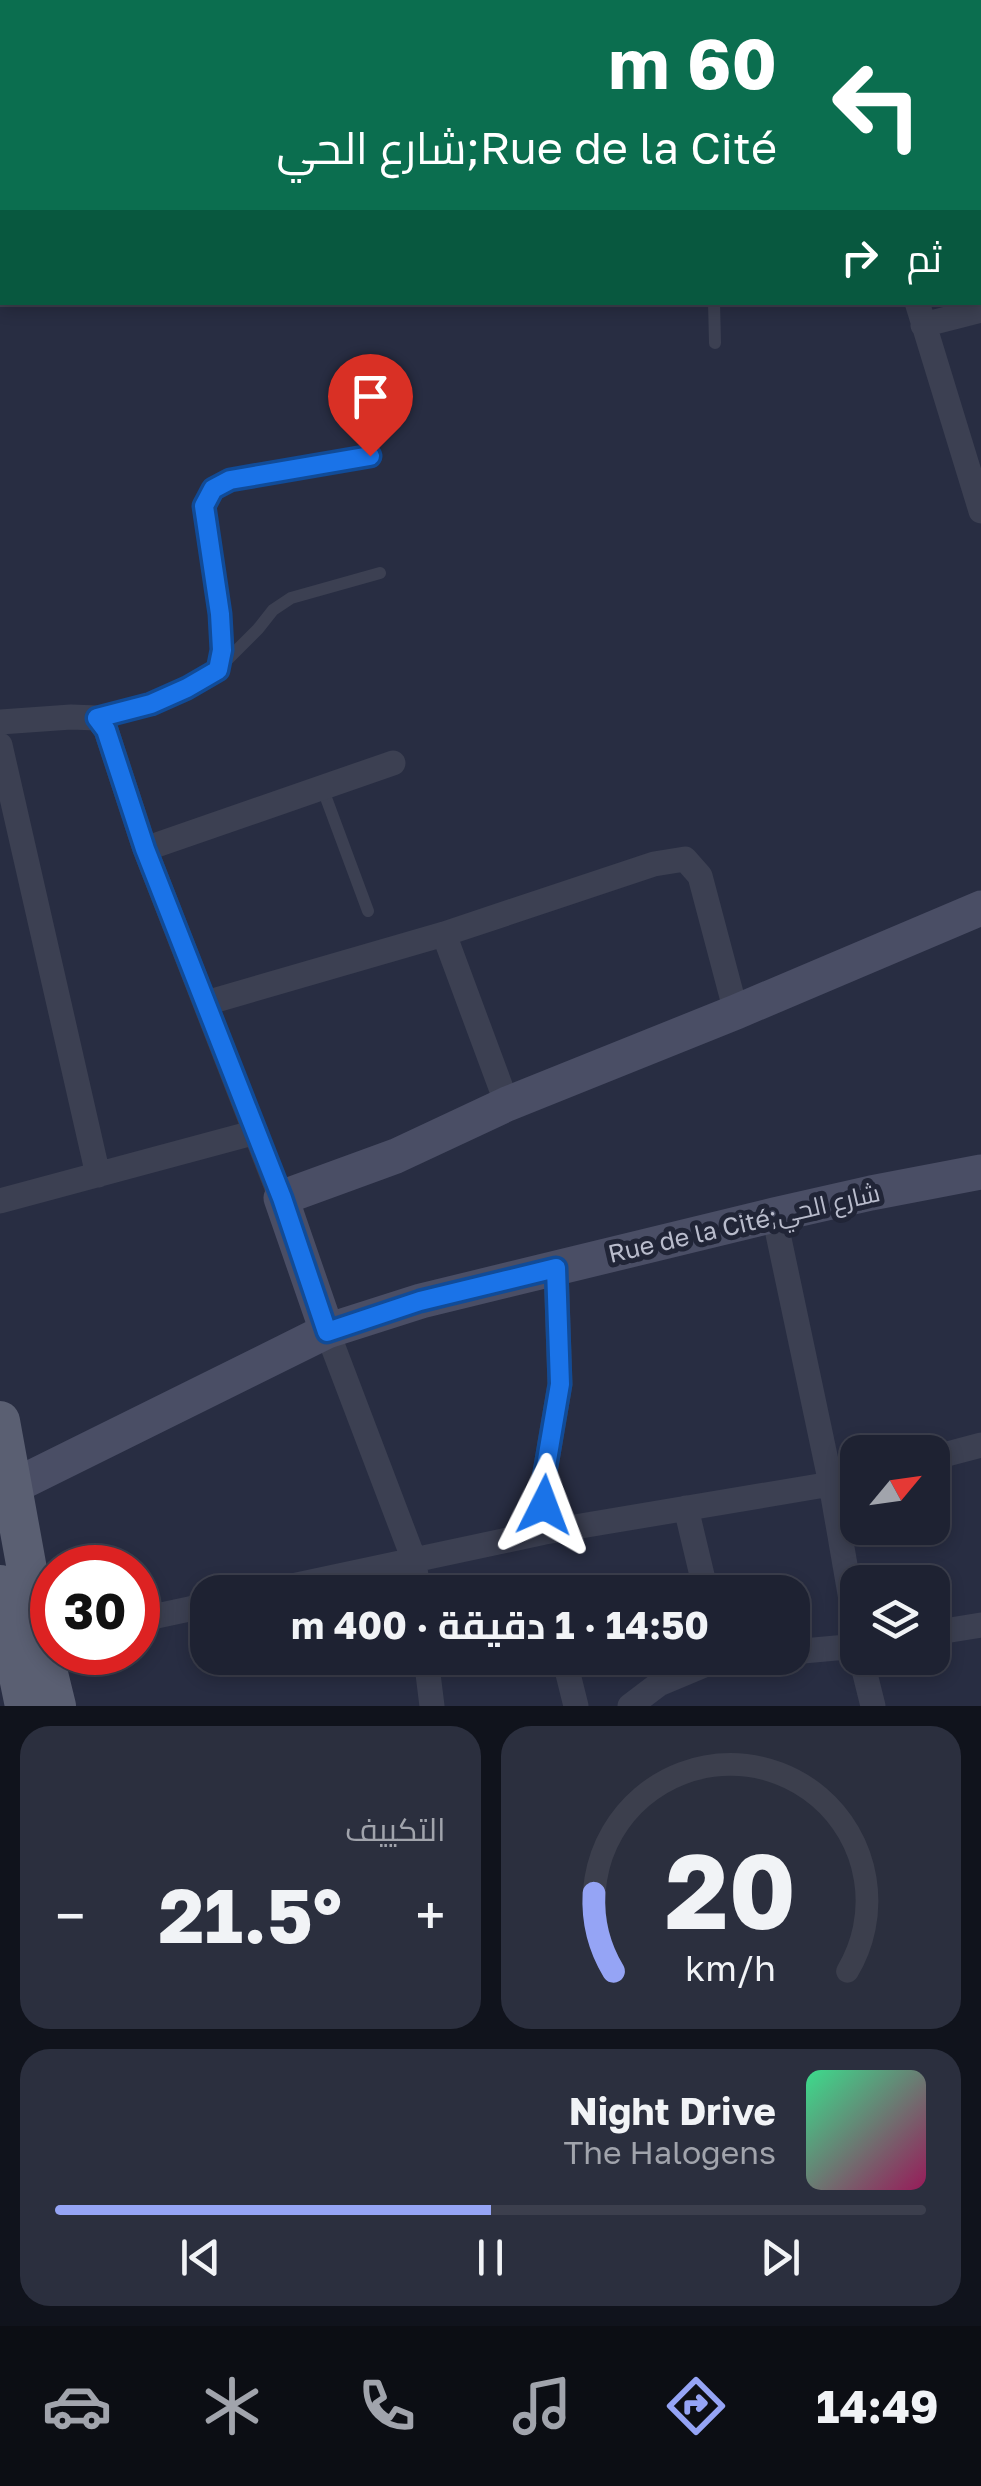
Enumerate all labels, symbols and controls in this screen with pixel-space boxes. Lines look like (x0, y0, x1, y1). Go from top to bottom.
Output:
text: 60 m (608, 20, 777, 104)
icon: left (812, 40, 942, 170)
text: Rue de la Cité;شارع الحي (277, 120, 777, 174)
icon: right (832, 230, 887, 285)
text: ثم (907, 235, 942, 280)
pin (328, 354, 413, 457)
icon: arrive (343, 369, 398, 424)
street label: Rue de la Cité;شارع الحي (605, 1176, 884, 1274)
north arrow (840, 1435, 950, 1545)
map controls (840, 1435, 950, 1675)
position arrow (492, 1453, 596, 1557)
speed limit sign: 30 (30, 1545, 160, 1675)
button: layers (840, 1565, 950, 1675)
text: 14:50 · 1 دقيقة · 400 m (291, 1602, 709, 1647)
text: التكييف (345, 1810, 446, 1848)
text: 20 (665, 1827, 796, 1952)
text: 21.5° (159, 1869, 342, 1960)
text: − (55, 1882, 85, 1948)
text: + (415, 1882, 445, 1948)
text: km/h (685, 1946, 776, 1989)
text: Night Drive (569, 2088, 776, 2133)
text: The Halogens (564, 2133, 776, 2171)
icon: previous (173, 2230, 228, 2285)
icon: pause (463, 2230, 518, 2285)
icon: next (753, 2230, 808, 2285)
icon: car (42, 2371, 112, 2441)
icon: climate (197, 2371, 267, 2441)
icon: phone (352, 2371, 422, 2441)
icon: music (507, 2371, 577, 2441)
icon: directions (661, 2371, 731, 2441)
text: 14:49 (816, 2379, 939, 2433)

